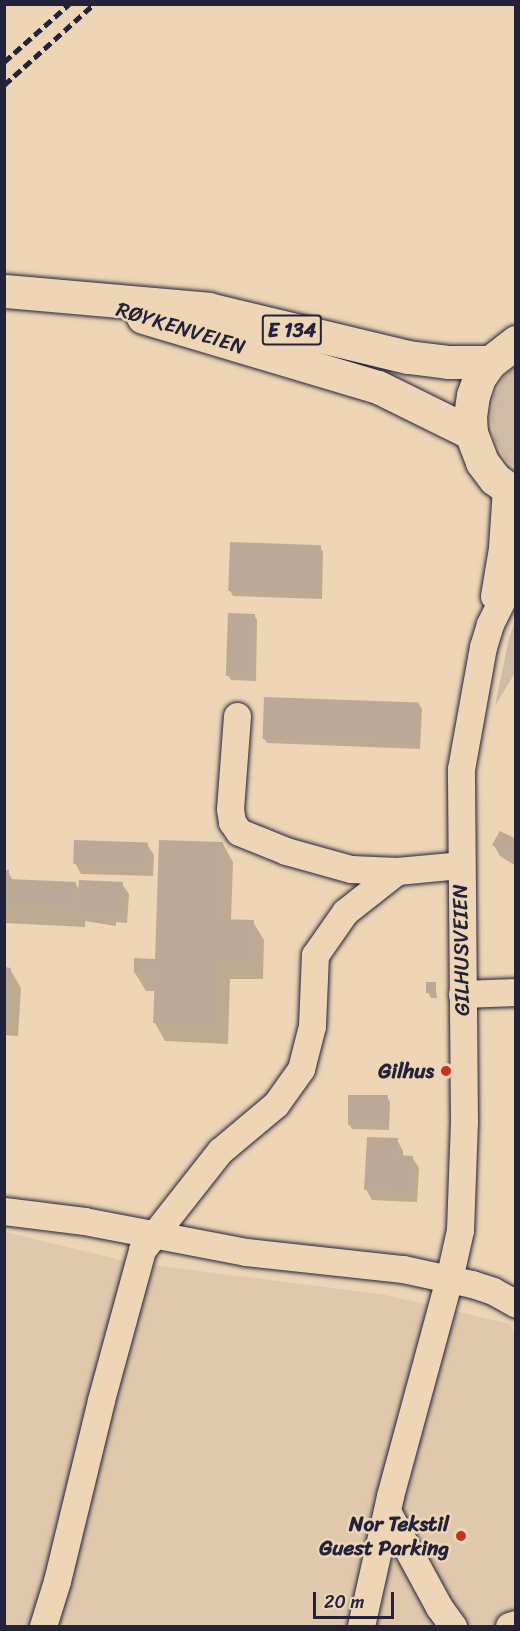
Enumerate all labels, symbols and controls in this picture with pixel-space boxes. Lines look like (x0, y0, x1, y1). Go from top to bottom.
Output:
street label: RØYKENVEIEN (113, 296, 249, 360)
road number: E 134 (260, 313, 324, 347)
street label: GILHUSVEIEN (447, 884, 475, 1016)
place label: Gilhus (378, 1058, 434, 1084)
marker: Gilhus (439, 1064, 453, 1078)
place label: Nor Tekstil Guest Parking (319, 1511, 449, 1561)
marker: Nor Tekstil Guest Parking (454, 1529, 468, 1543)
scale bar (316, 1580, 397, 1618)
text: 20 m (324, 1586, 364, 1618)

